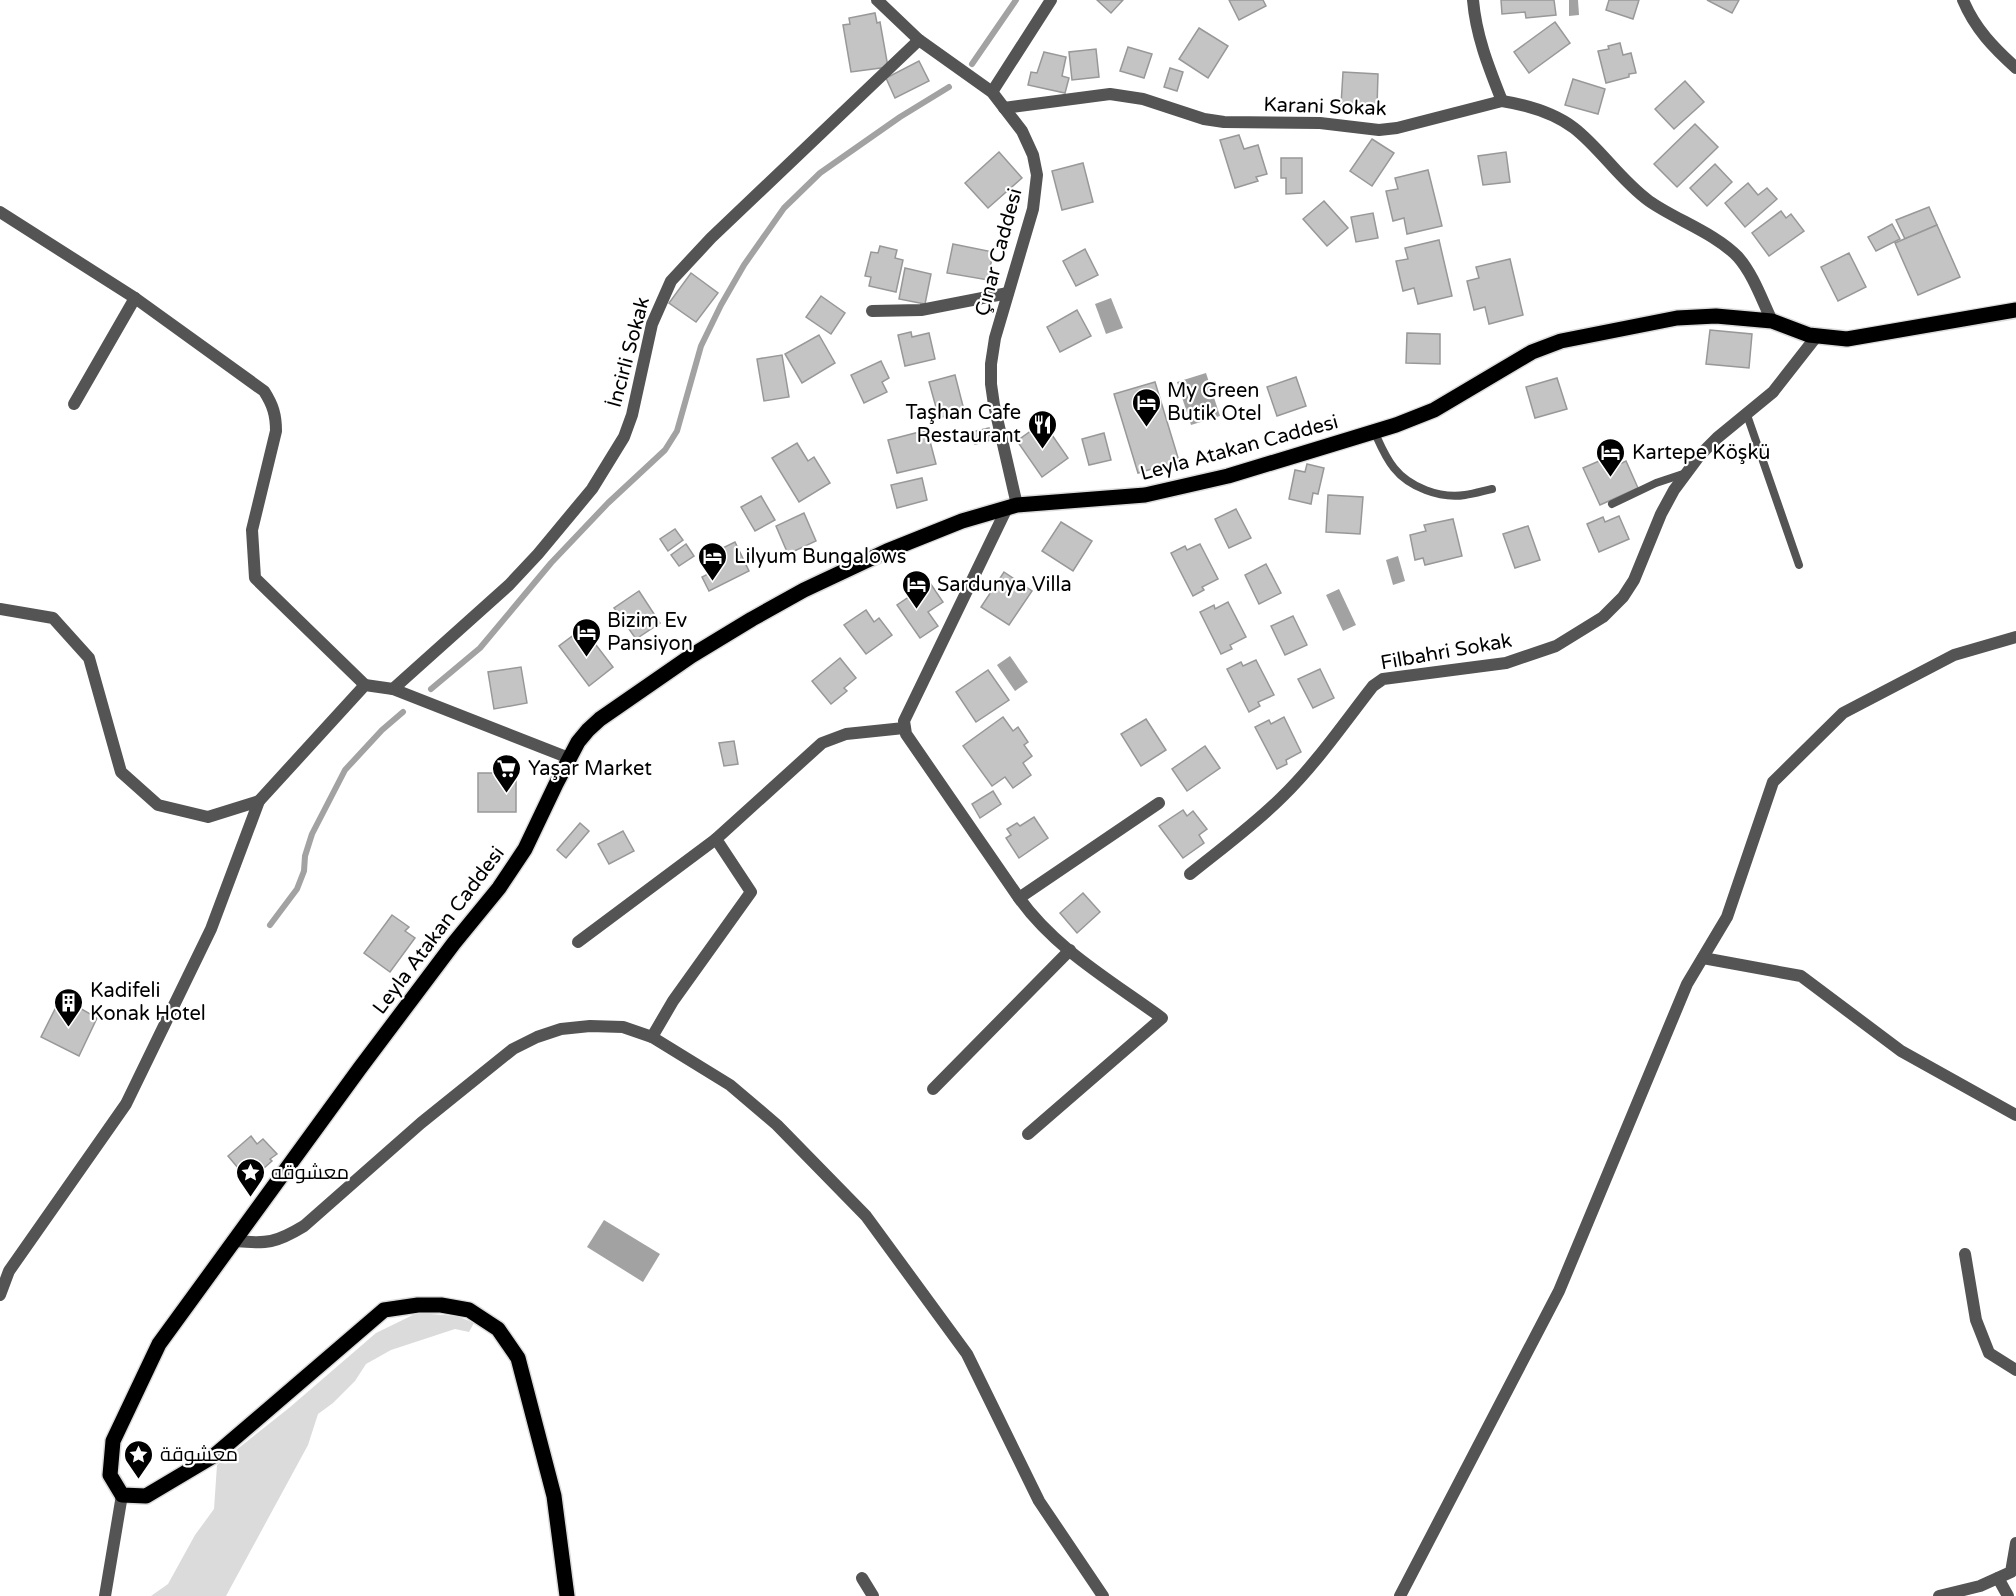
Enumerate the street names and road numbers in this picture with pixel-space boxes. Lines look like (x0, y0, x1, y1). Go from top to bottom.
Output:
street label: Karani Sokak (1263, 93, 1387, 121)
street label: Çınar Caddesi (970, 186, 1028, 319)
street label: İncirli Sokak (603, 294, 655, 410)
street label: Leyla Atakan Caddesi (1138, 410, 1341, 486)
street label: Filbahri Sokak (1379, 629, 1514, 675)
street label: Leyla Atakan Caddesi (368, 842, 510, 1019)

